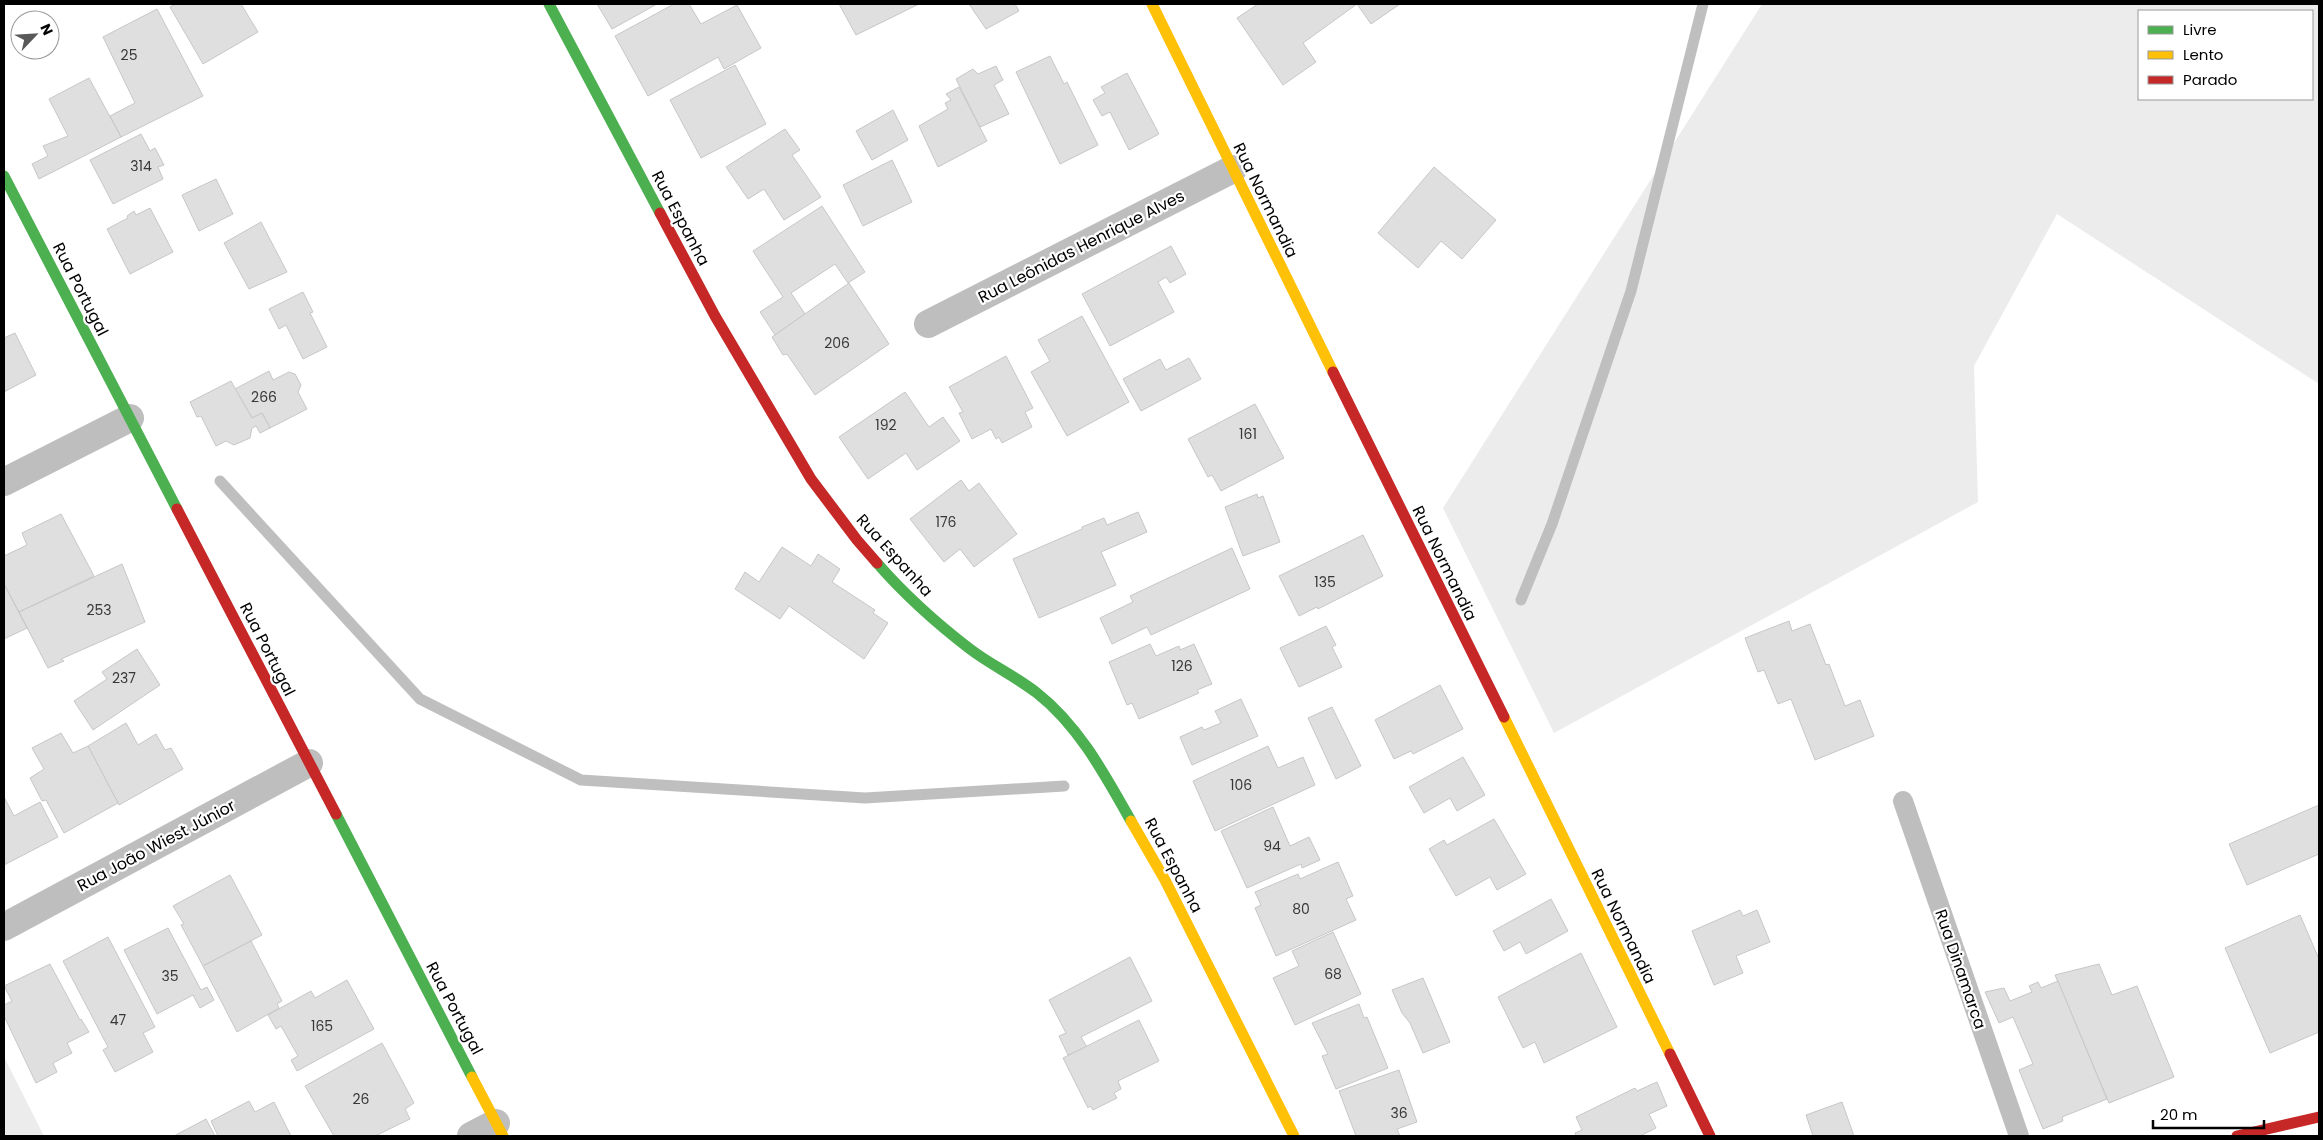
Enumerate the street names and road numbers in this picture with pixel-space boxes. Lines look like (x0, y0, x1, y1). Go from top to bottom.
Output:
street label: Rua Normandia (1228, 139, 1303, 262)
street label: Rua Espanha (646, 167, 715, 270)
street label: Rua Leônidas Henrique Alves (974, 184, 1188, 309)
street label: Rua Portugal (47, 238, 114, 340)
street label: Rua Normandia (1407, 502, 1482, 625)
street label: Rua Espanha (851, 509, 938, 602)
street label: Rua Portugal (234, 598, 301, 700)
street label: Rua João Wiest Júnior (73, 794, 239, 897)
street label: Rua Espanha (1139, 814, 1208, 917)
street label: Rua Normandia (1586, 865, 1661, 988)
street label: Rua Dinamarca (1929, 906, 1992, 1032)
street label: Rua Portugal (420, 958, 489, 1059)

